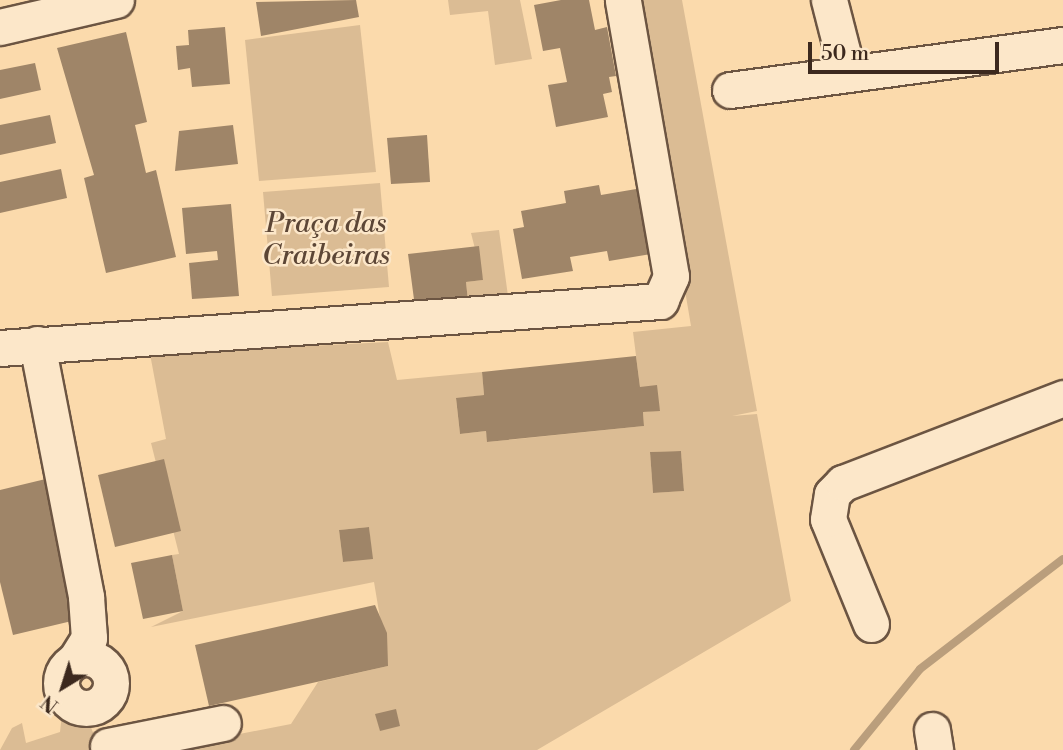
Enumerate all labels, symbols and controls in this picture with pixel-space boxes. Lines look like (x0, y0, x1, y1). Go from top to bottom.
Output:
scale bar (811, 28, 1002, 72)
text: 50 m (821, 41, 869, 67)
park label: Praça das Craibeiras (262, 207, 390, 273)
north arrow (28, 652, 98, 722)
text: N (37, 689, 63, 718)

